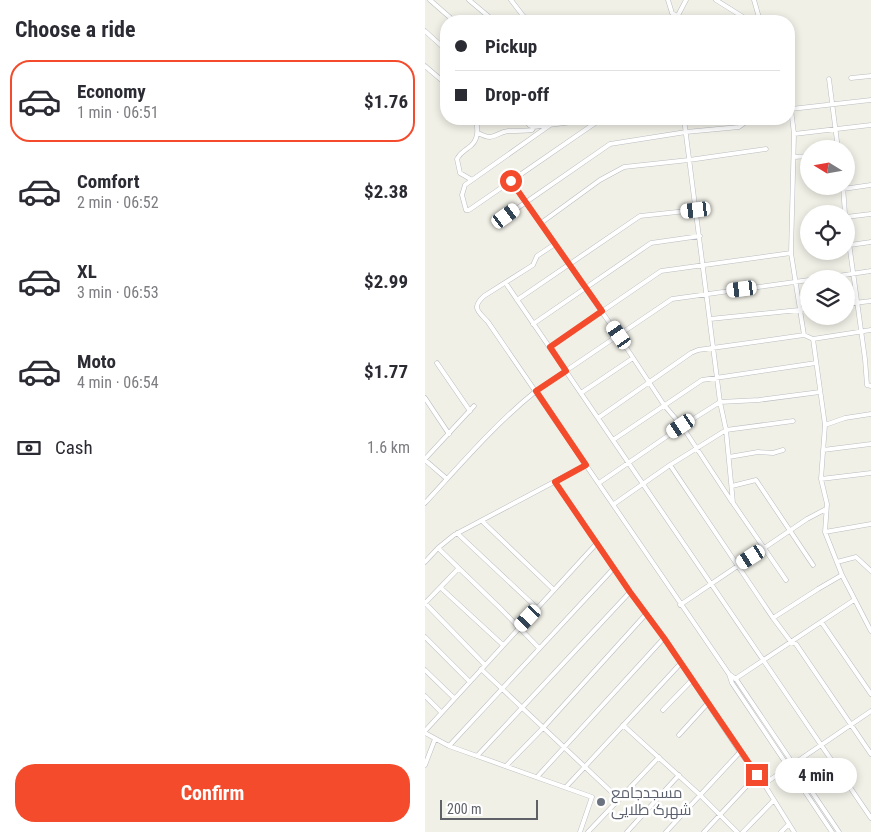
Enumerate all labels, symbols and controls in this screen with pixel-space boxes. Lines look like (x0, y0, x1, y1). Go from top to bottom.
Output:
text: Choose a ride (15, 17, 136, 42)
text: Pickup (485, 35, 537, 58)
icon: car (17, 79, 62, 124)
text: Economy (77, 80, 146, 103)
text: Drop-off (485, 83, 549, 106)
text: $1.76 (364, 90, 408, 113)
text: 1 min · 06:51 (77, 103, 159, 122)
north arrow (800, 140, 855, 195)
map controls (800, 140, 855, 325)
icon: car (17, 169, 62, 214)
text: Comfort (77, 170, 140, 193)
route start (500, 170, 522, 192)
text: $2.38 (364, 180, 408, 203)
text: 2 min · 06:52 (77, 193, 159, 212)
car (489, 201, 522, 231)
car (680, 201, 711, 219)
button: locate (800, 205, 855, 260)
icon: car (17, 259, 62, 304)
text: XL (77, 260, 97, 283)
text: $2.99 (364, 270, 408, 293)
button: layers (800, 270, 855, 325)
car (726, 280, 757, 298)
text: 3 min · 06:53 (77, 283, 159, 302)
car (604, 318, 633, 352)
icon: car (17, 349, 62, 394)
text: Moto (77, 350, 116, 373)
text: $1.77 (364, 360, 408, 383)
text: 4 min · 06:54 (77, 373, 159, 392)
car (664, 411, 697, 441)
icon: cash (15, 434, 43, 462)
text: Cash (55, 436, 93, 459)
text: 1.6 km (367, 438, 410, 457)
car (734, 543, 767, 571)
car (512, 602, 543, 634)
callout: 4 min (775, 758, 857, 792)
button: Confirm (15, 764, 410, 822)
route end (746, 764, 768, 786)
text: 4 min (798, 766, 834, 785)
place label: مسجدجامع شهرک طلایی (611, 784, 691, 820)
marker: مسجدجامع شهرک طلایی (595, 796, 607, 808)
scale bar (440, 797, 537, 820)
text: 200 m (447, 801, 482, 817)

